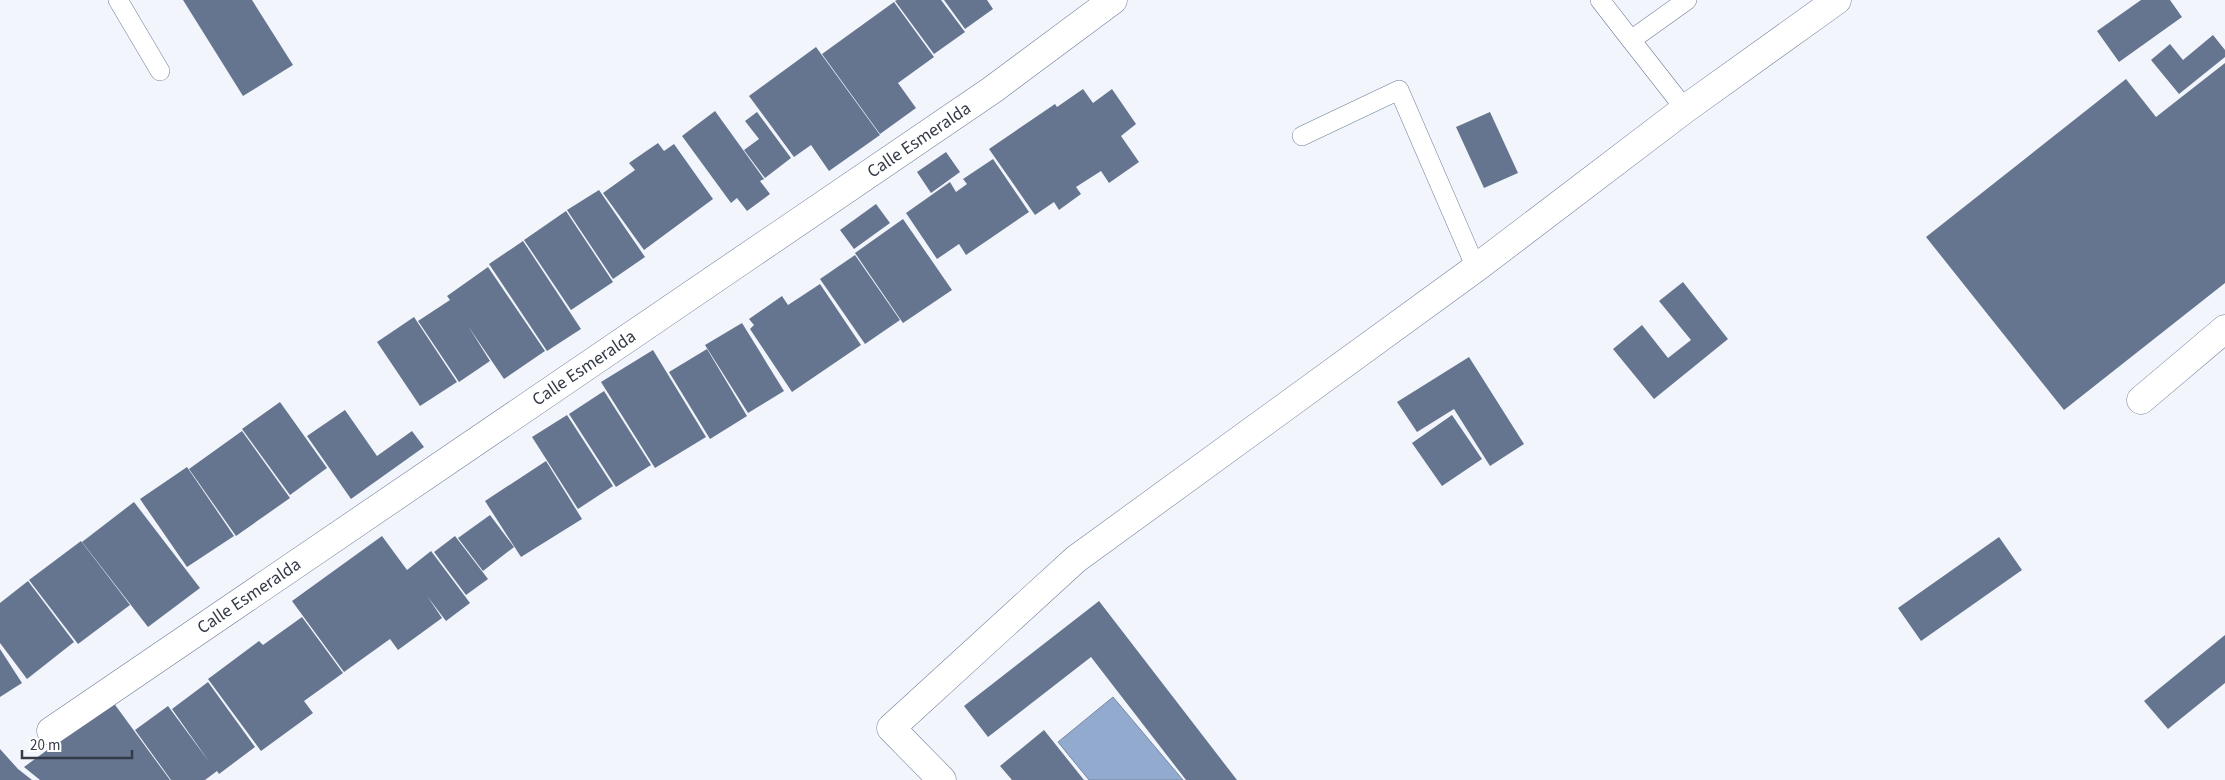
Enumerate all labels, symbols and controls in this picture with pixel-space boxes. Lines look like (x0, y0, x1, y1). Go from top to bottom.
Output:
street label: Calle Esmeralda (862, 96, 976, 184)
street label: Calle Esmeralda (527, 324, 641, 412)
street label: Calle Esmeralda (192, 552, 306, 640)
scale bar (22, 728, 132, 760)
text: 20 m (30, 735, 60, 756)

